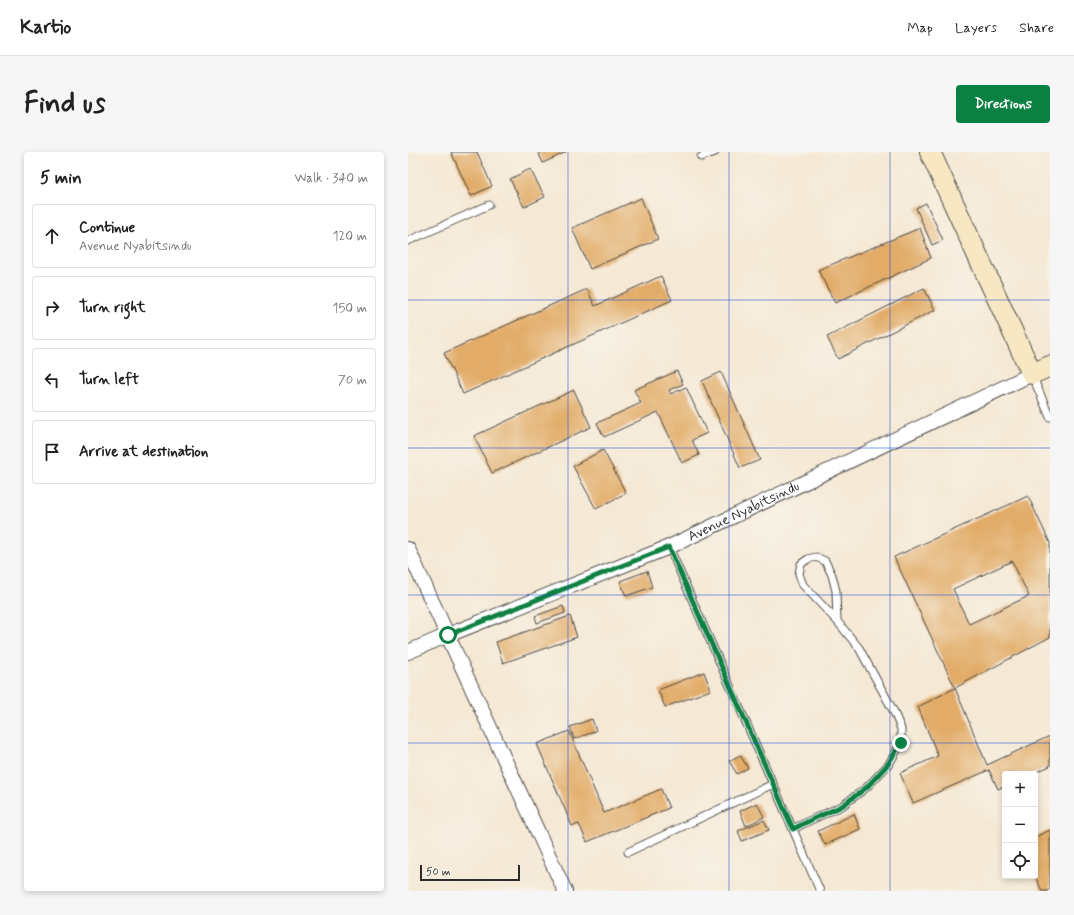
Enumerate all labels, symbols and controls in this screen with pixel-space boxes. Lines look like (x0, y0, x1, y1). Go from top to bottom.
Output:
text: Kartio (20, 15, 71, 40)
text: Map (907, 19, 933, 37)
text: Layers (955, 19, 997, 37)
text: Share (1019, 19, 1054, 37)
button: Directions (956, 85, 1050, 123)
text: Find us (24, 86, 105, 123)
text: 5 min (40, 167, 82, 189)
text: Walk · 340 m (294, 170, 368, 187)
text: Continue (79, 218, 135, 238)
icon: ahead (41, 225, 63, 247)
text: 120 m (333, 228, 367, 245)
text: Avenue Nyabitsindu (79, 238, 192, 255)
icon: right (41, 297, 63, 319)
text: Turn right (79, 298, 146, 318)
text: 150 m (333, 300, 367, 317)
icon: left (41, 369, 63, 391)
text: Turn left (79, 370, 139, 390)
text: 70 m (338, 372, 367, 389)
icon: arrive (41, 441, 63, 463)
text: Arrive at destination (79, 442, 208, 462)
street label: Avenue Nyabitsindu (685, 477, 802, 546)
route start (439, 626, 457, 644)
route end (892, 734, 910, 752)
map controls (1002, 771, 1038, 879)
button: + (1002, 771, 1038, 807)
button: − (1002, 807, 1038, 843)
button: locate (1002, 843, 1038, 879)
scale bar (420, 863, 520, 882)
text: 50 m (426, 865, 451, 879)

